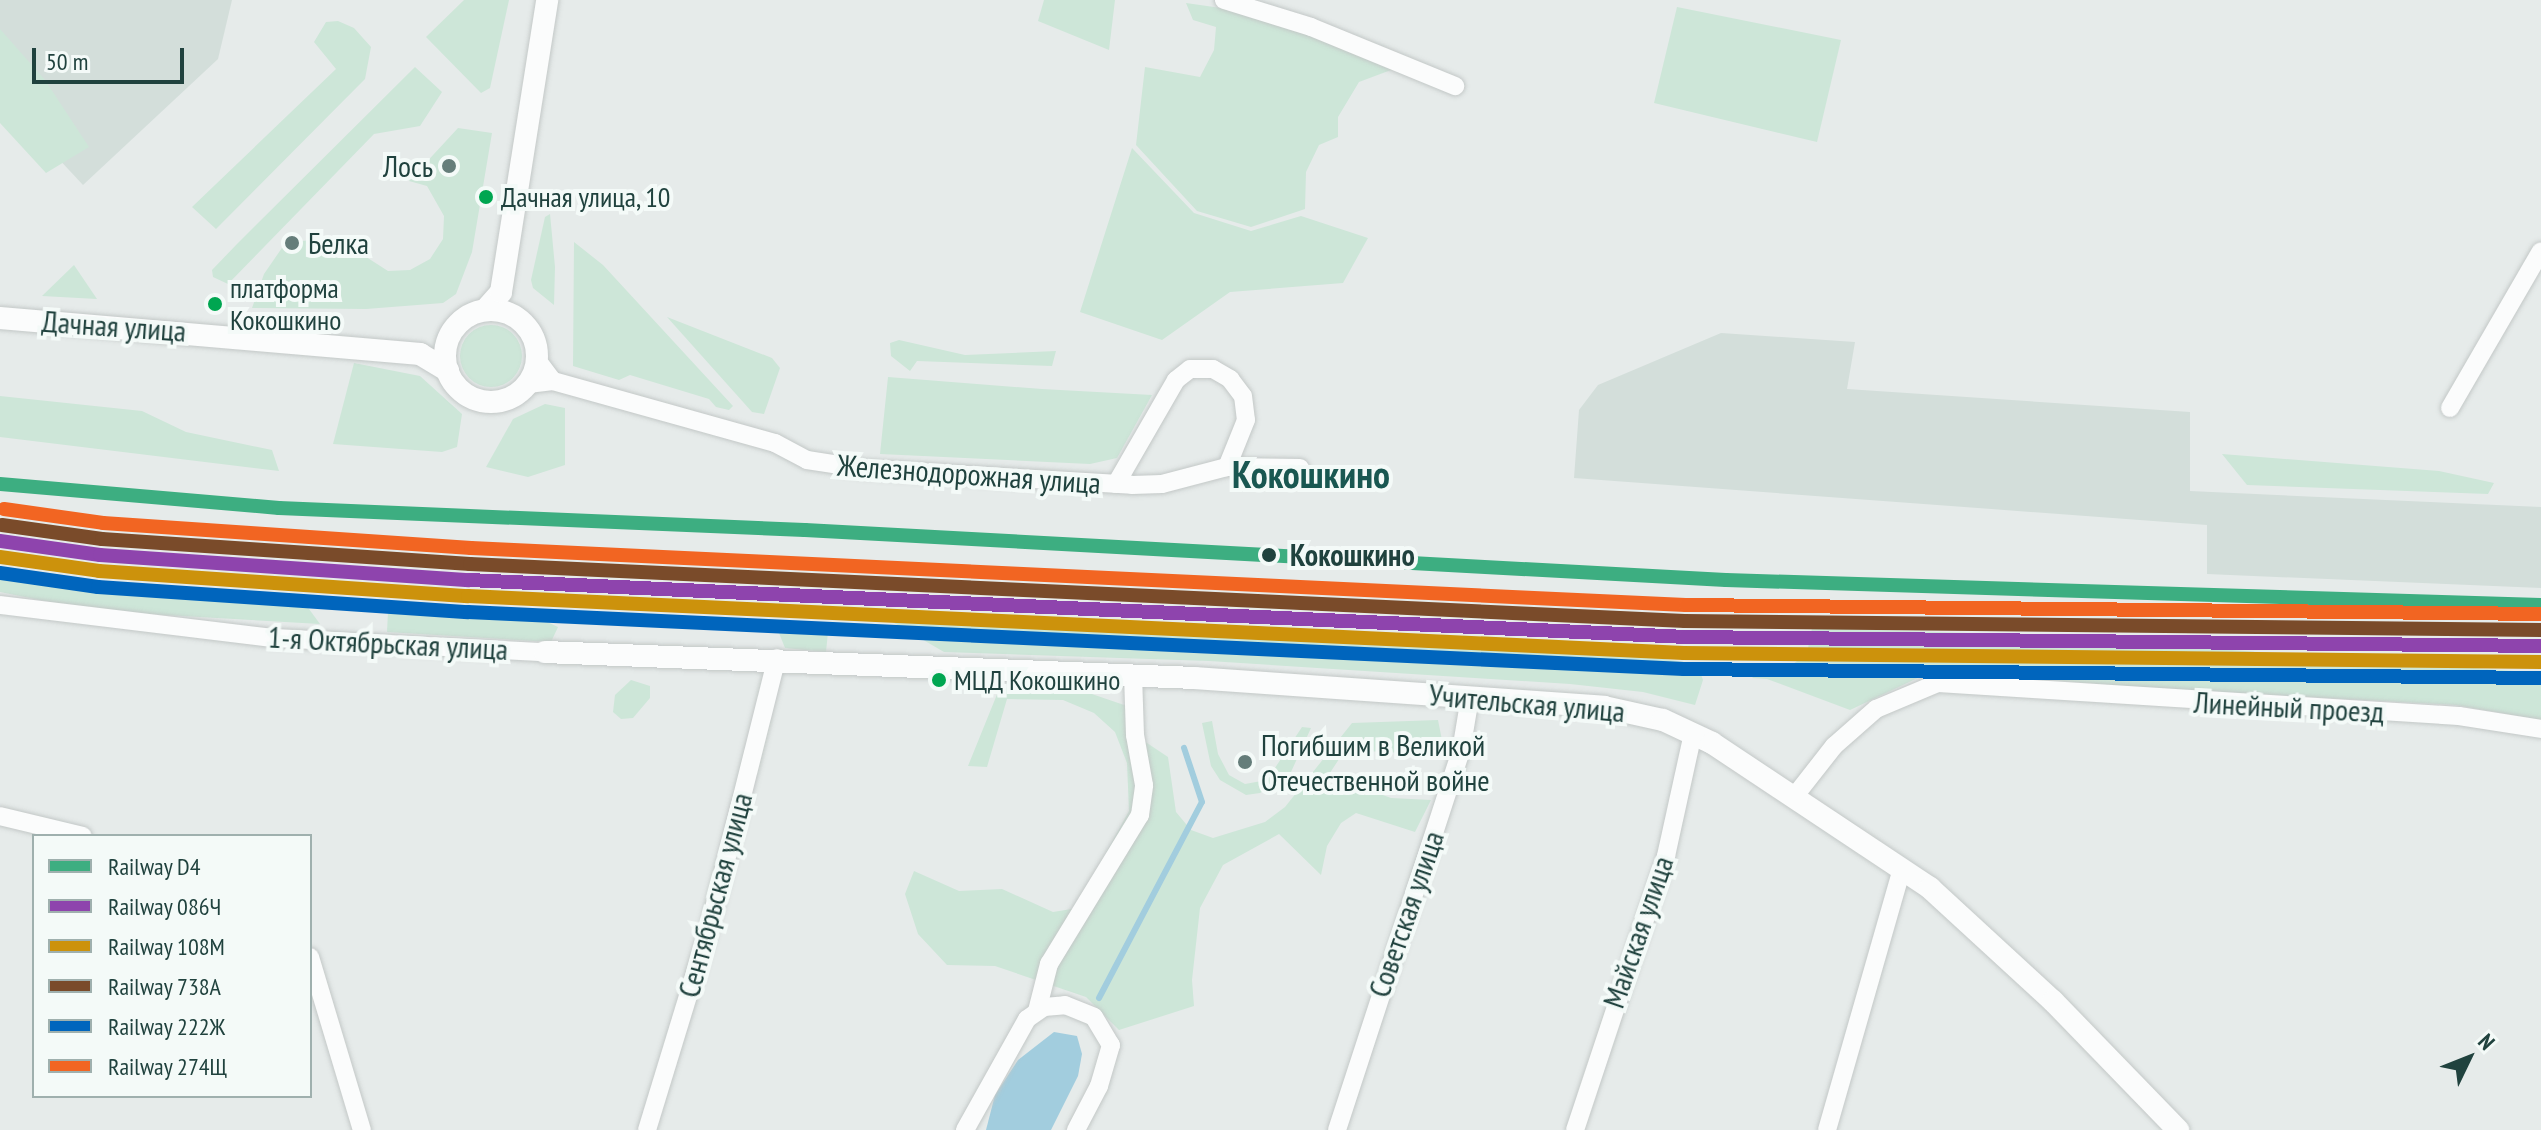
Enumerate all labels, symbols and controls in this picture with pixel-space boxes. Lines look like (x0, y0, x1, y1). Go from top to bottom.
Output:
scale bar (36, 32, 188, 82)
text: 50 m (46, 46, 88, 77)
place label: Лось (383, 148, 433, 184)
marker: Лось (440, 157, 458, 175)
place label: Дачная улица, 10 (501, 180, 672, 214)
marker: Дачная улица, 10 (478, 189, 494, 205)
place label: Белка (308, 225, 369, 261)
marker: Белка (283, 234, 301, 252)
place label: платформа Кокошкино (230, 271, 341, 337)
marker: платформа Кокошкино (207, 296, 223, 312)
street label: Дачная улица (41, 303, 187, 349)
street label: Железнодорожная улица (836, 447, 1102, 501)
district label: Кокошкино (1232, 451, 1390, 497)
place label: Кокошкино (1290, 537, 1415, 573)
marker: Кокошкино (1255, 541, 1283, 569)
street label: 1-я Октябрьская улица (267, 619, 509, 667)
place label: МЦД Кокошкино (954, 663, 1120, 697)
marker: МЦД Кокошкино (931, 672, 947, 688)
street label: Учительская улица (1427, 676, 1627, 730)
street label: Линейный проезд (2193, 684, 2385, 730)
place label: Погибшим в Великой Отечественной войне (1261, 727, 1490, 798)
marker: Погибшим в Великой Отечественной войне (1236, 753, 1254, 771)
street label: Сентябрьская улица (670, 789, 760, 1001)
street label: Советская улица (1361, 826, 1451, 1002)
legend (32, 834, 312, 1098)
text: Railway D4 (108, 851, 201, 882)
street label: Майская улица (1595, 851, 1681, 1013)
text: Railway 086Ч (108, 891, 221, 922)
text: Railway 108М (108, 931, 225, 962)
text: Railway 738А (108, 971, 221, 1002)
text: Railway 222Ж (108, 1011, 225, 1042)
north arrow (2429, 1018, 2509, 1098)
text: N (2472, 1028, 2501, 1056)
text: Railway 274Щ (108, 1051, 227, 1082)

